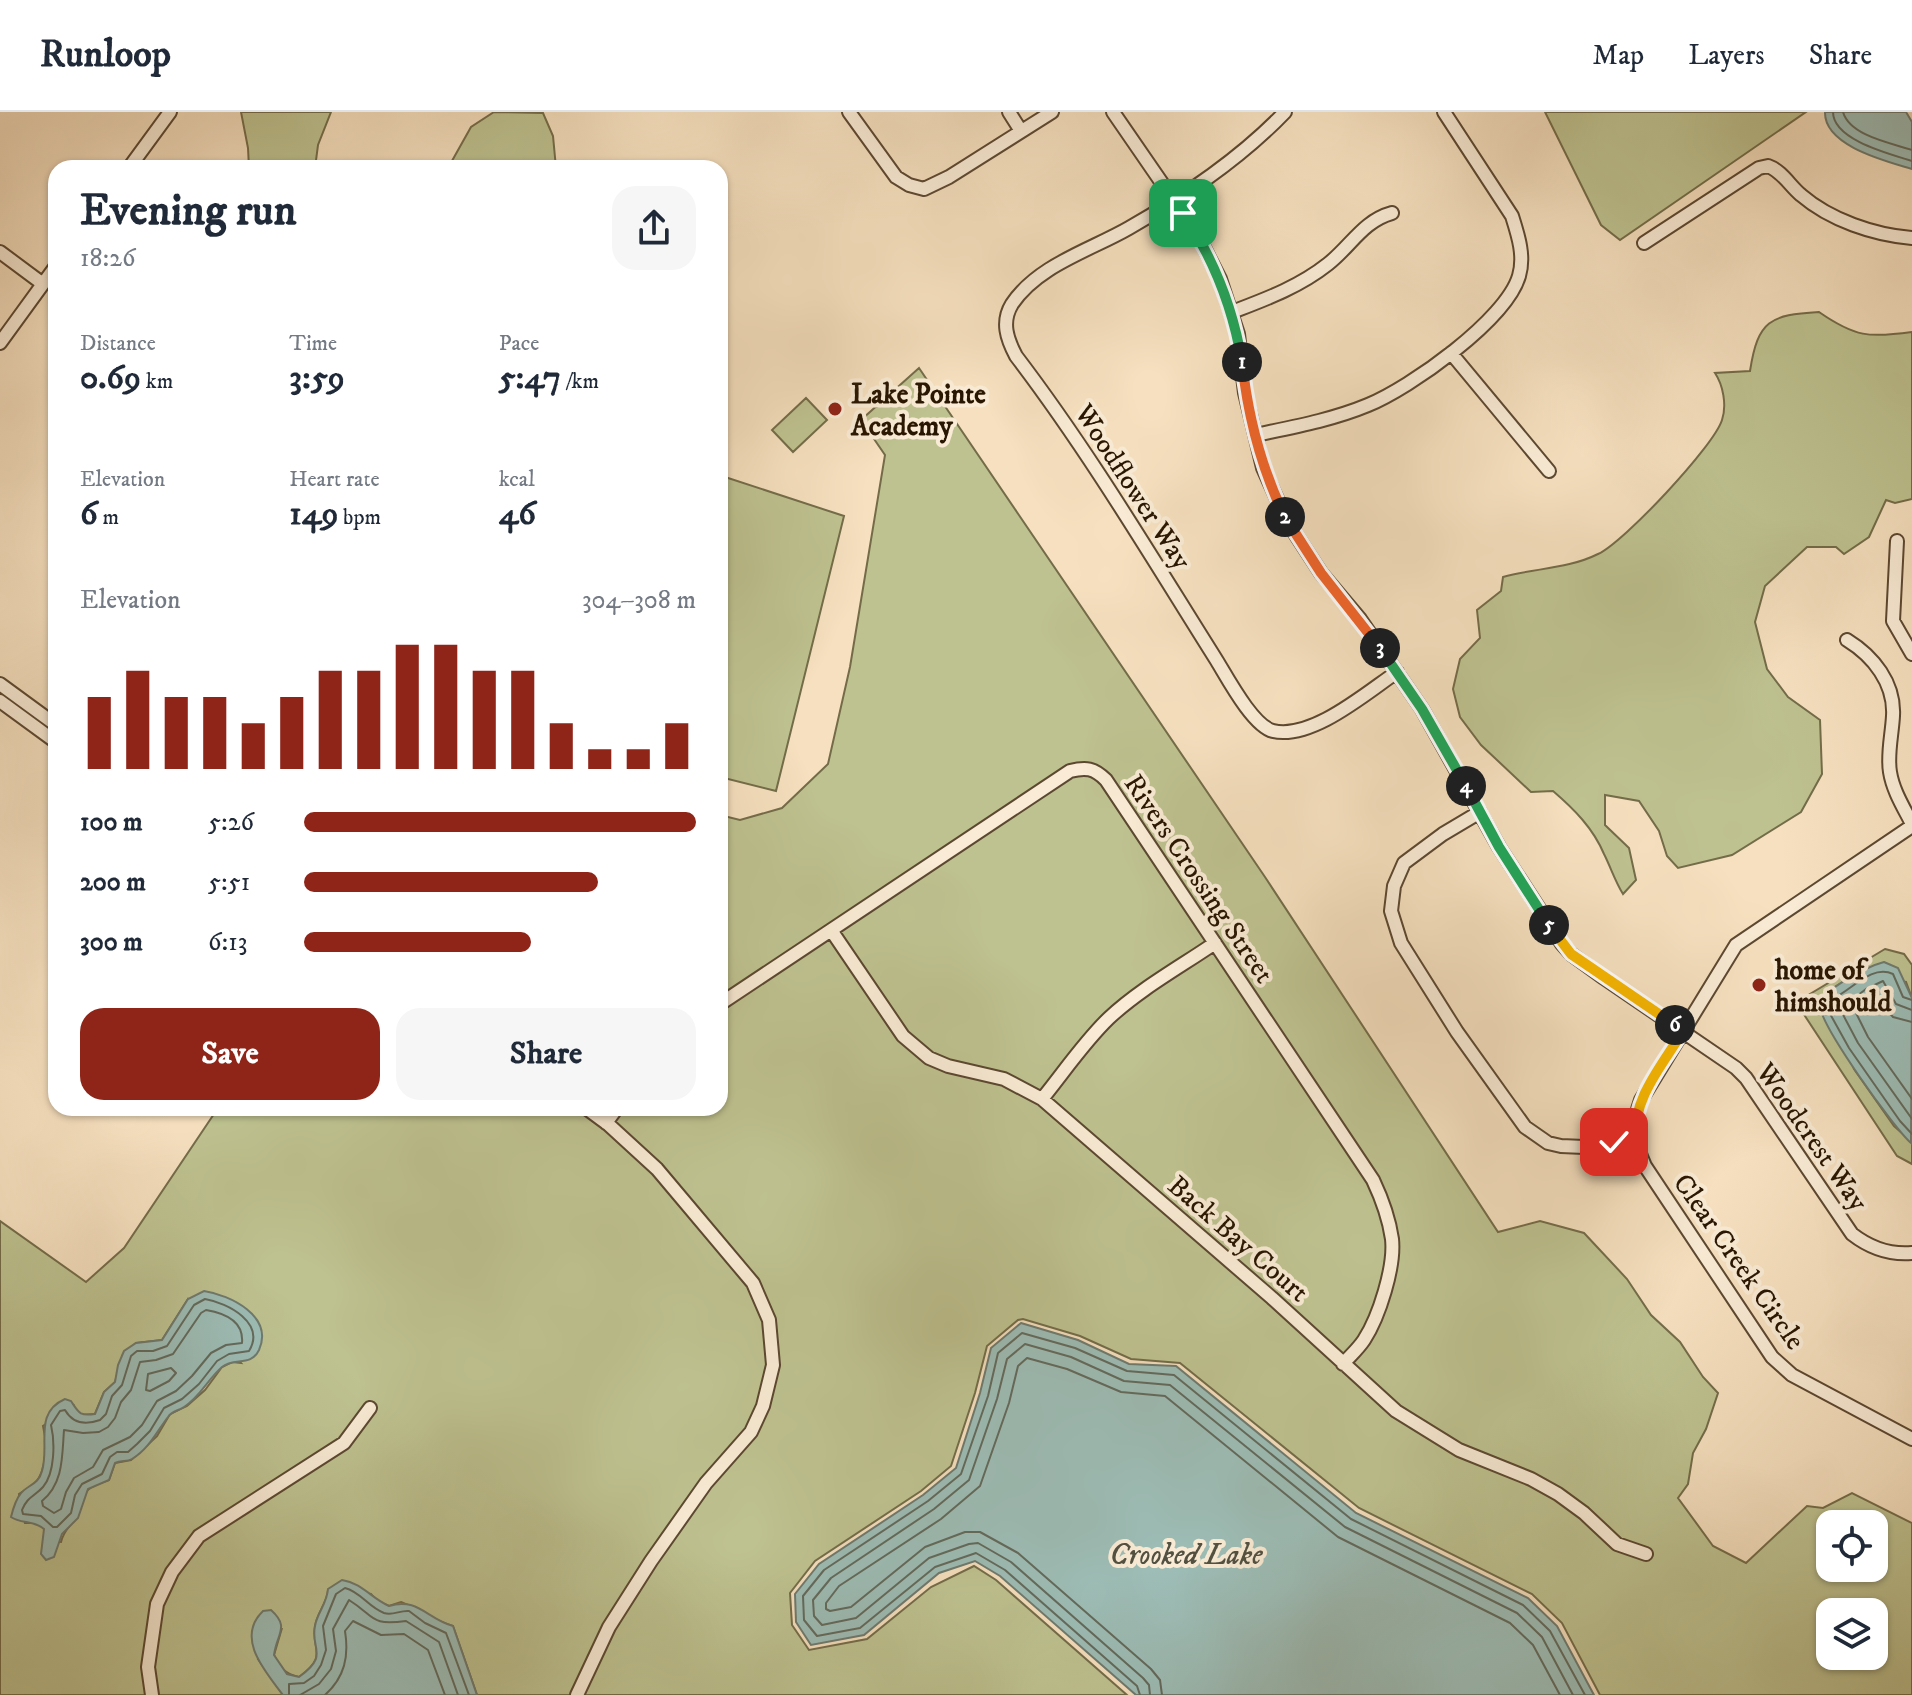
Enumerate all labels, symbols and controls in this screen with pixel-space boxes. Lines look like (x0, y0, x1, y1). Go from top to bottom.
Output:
text: Runloop (40, 31, 171, 79)
text: Map (1593, 38, 1644, 73)
text: Layers (1688, 38, 1765, 73)
text: Share (1809, 38, 1872, 73)
pin (1149, 179, 1217, 247)
text: Evening run (80, 184, 297, 239)
button: share (612, 186, 696, 270)
icon: arrive (1161, 191, 1205, 235)
text: 18:26 (80, 242, 136, 275)
text: Distance (80, 330, 156, 357)
text: Time (289, 330, 337, 357)
text: Pace (499, 330, 539, 357)
pin: 1 (1222, 342, 1262, 382)
text: 1 (1238, 348, 1246, 375)
text: 0.69 (80, 357, 141, 399)
text: 3:59 (289, 357, 345, 399)
text: 5:47 (499, 357, 561, 399)
text: km (141, 368, 173, 395)
text: /km (561, 368, 599, 395)
place label: Lake Pointe Academy (850, 377, 986, 444)
street label: Woodflower Way (1066, 397, 1199, 577)
marker: Lake Pointe Academy (826, 400, 844, 418)
text: Elevation (80, 466, 165, 493)
text: Heart rate (289, 466, 380, 493)
text: kcal (499, 466, 535, 493)
text: 6 (80, 493, 98, 535)
text: 149 (289, 493, 338, 535)
text: 46 (499, 493, 536, 535)
pin: 2 (1265, 497, 1305, 537)
text: 2 (1280, 503, 1290, 530)
text: m (98, 504, 119, 531)
text: bpm (338, 504, 381, 531)
text: Elevation (80, 584, 181, 617)
text: 304–308 m (582, 584, 696, 617)
pin: 3 (1360, 628, 1400, 668)
text: 3 (1376, 634, 1384, 661)
pin: 4 (1446, 766, 1486, 806)
street label: Rivers Crossing Street (1116, 768, 1282, 990)
text: 4 (1460, 772, 1472, 799)
text: 100 m (80, 806, 143, 839)
text: 5:26 (208, 806, 254, 839)
text: 200 m (80, 866, 146, 899)
text: 5:51 (208, 866, 250, 899)
pin: 5 (1529, 905, 1569, 945)
text: 5 (1544, 911, 1554, 938)
text: 300 m (80, 926, 143, 959)
text: 6:13 (208, 926, 248, 959)
place label: home of himshould (1774, 953, 1892, 1020)
marker: home of himshould (1750, 976, 1768, 994)
pin: 6 (1655, 1005, 1695, 1045)
button: Save (80, 1008, 380, 1100)
button: Share (396, 1008, 696, 1100)
text: 6 (1669, 1011, 1681, 1038)
street label: Woodcrest Way (1747, 1055, 1876, 1218)
pin (1580, 1108, 1648, 1176)
icon: check (1592, 1120, 1636, 1164)
street label: Clear Creek Circle (1665, 1167, 1812, 1357)
street label: Back Bay Court (1160, 1168, 1316, 1310)
map controls (1816, 1510, 1888, 1670)
button: locate (1816, 1510, 1888, 1582)
water label: Crooked Lake (1110, 1537, 1263, 1574)
button: layers (1816, 1598, 1888, 1670)

